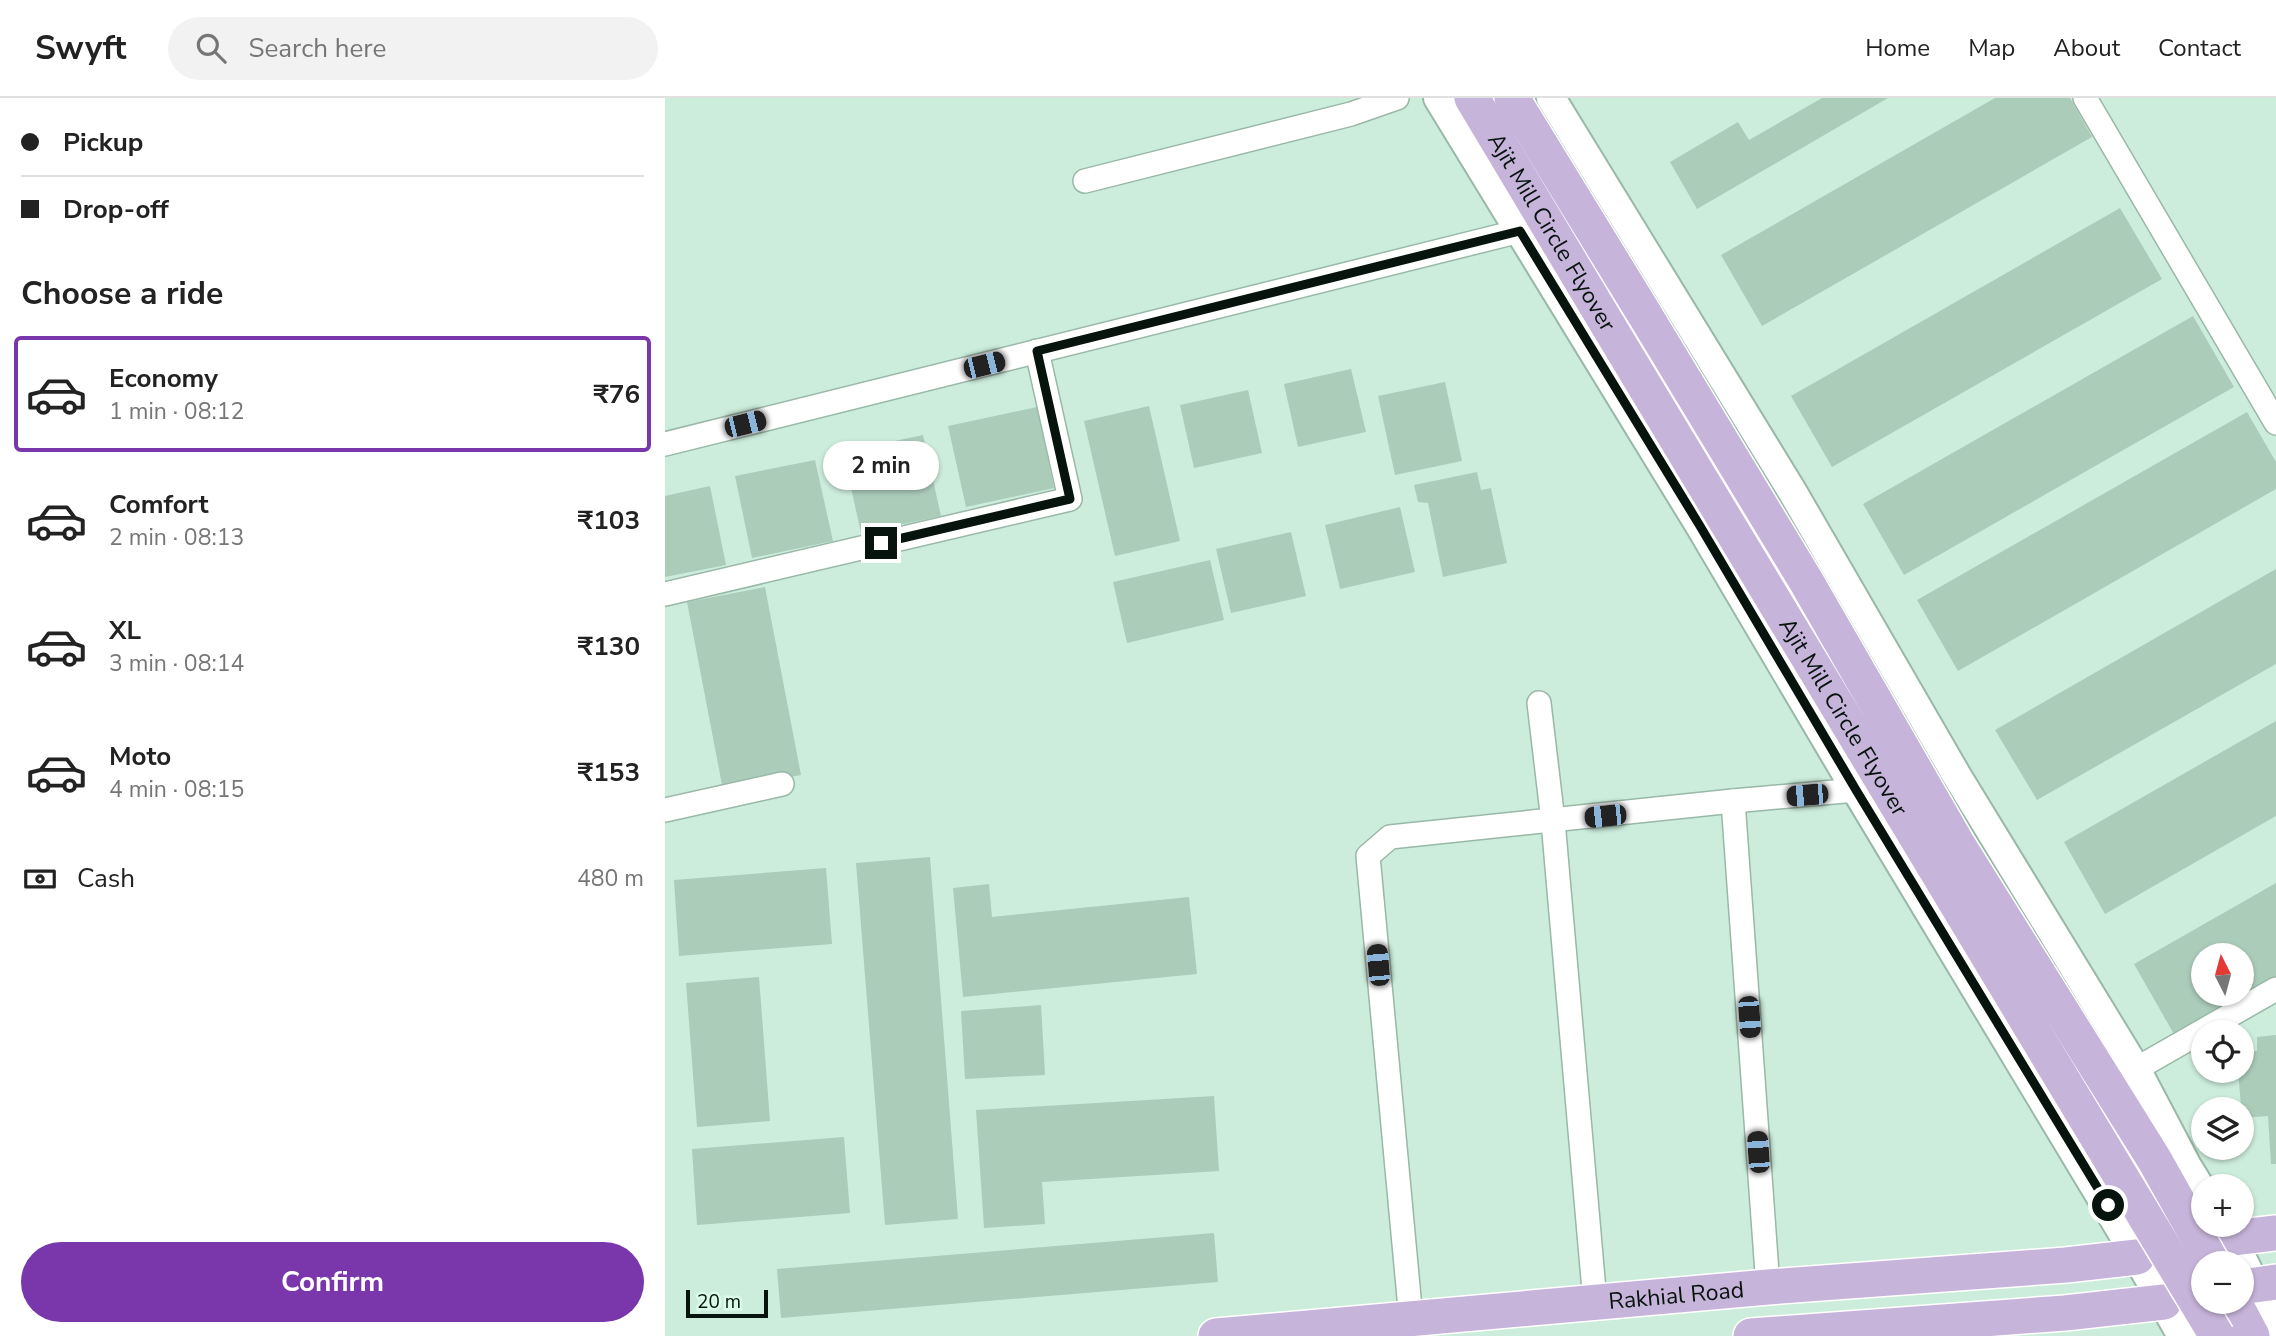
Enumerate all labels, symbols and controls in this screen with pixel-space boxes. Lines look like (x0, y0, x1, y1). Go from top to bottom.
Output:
search box (168, 17, 658, 80)
text: Swyft (35, 26, 126, 71)
icon: search (192, 29, 230, 67)
text: Search here (248, 31, 386, 66)
text: Home (1865, 32, 1930, 64)
text: Map (1968, 32, 2015, 64)
text: About (2053, 32, 2120, 64)
text: Contact (2158, 32, 2241, 64)
text: Pickup (63, 125, 143, 160)
street label: Ajit Mill Circle Flyover (1480, 127, 1623, 338)
text: Drop-off (63, 192, 169, 227)
text: Choose a ride (21, 272, 223, 315)
car (962, 350, 1007, 380)
text: Economy (109, 361, 218, 396)
icon: car (25, 363, 88, 426)
text: ₹76 (593, 377, 640, 412)
text: 1 min · 08:12 (109, 396, 244, 427)
car (723, 409, 768, 439)
callout: 2 min (823, 442, 939, 490)
text: 2 min (851, 450, 911, 481)
text: Comfort (109, 487, 209, 522)
icon: car (25, 489, 88, 552)
text: ₹103 (578, 503, 640, 538)
text: 2 min · 08:13 (109, 522, 244, 553)
route end (865, 527, 897, 559)
street label: Ajit Mill Circle Flyover (1772, 612, 1915, 822)
text: XL (109, 613, 141, 648)
icon: car (25, 615, 88, 678)
text: ₹130 (578, 629, 640, 664)
text: 3 min · 08:14 (109, 648, 244, 679)
text: Moto (109, 739, 171, 774)
icon: car (25, 741, 88, 804)
text: ₹153 (578, 755, 640, 790)
text: 4 min · 08:15 (109, 774, 244, 805)
car (1786, 783, 1829, 807)
car (1584, 803, 1627, 829)
icon: cash (21, 860, 59, 898)
text: Cash (77, 861, 135, 896)
text: 480 m (577, 863, 644, 894)
car (1366, 943, 1391, 987)
north arrow (2191, 943, 2254, 1006)
map controls (2191, 943, 2254, 1314)
car (1738, 995, 1761, 1039)
button: locate (2191, 1020, 2254, 1083)
button: layers (2191, 1097, 2254, 1160)
car (1747, 1130, 1770, 1174)
button: + (2191, 1174, 2254, 1237)
route start (2092, 1189, 2124, 1221)
button: Confirm (21, 1242, 644, 1322)
button: − (2191, 1251, 2254, 1314)
street label: Rakhial Road (1607, 1274, 1745, 1317)
scale bar (686, 1287, 768, 1319)
text: 20 m (697, 1289, 741, 1315)

